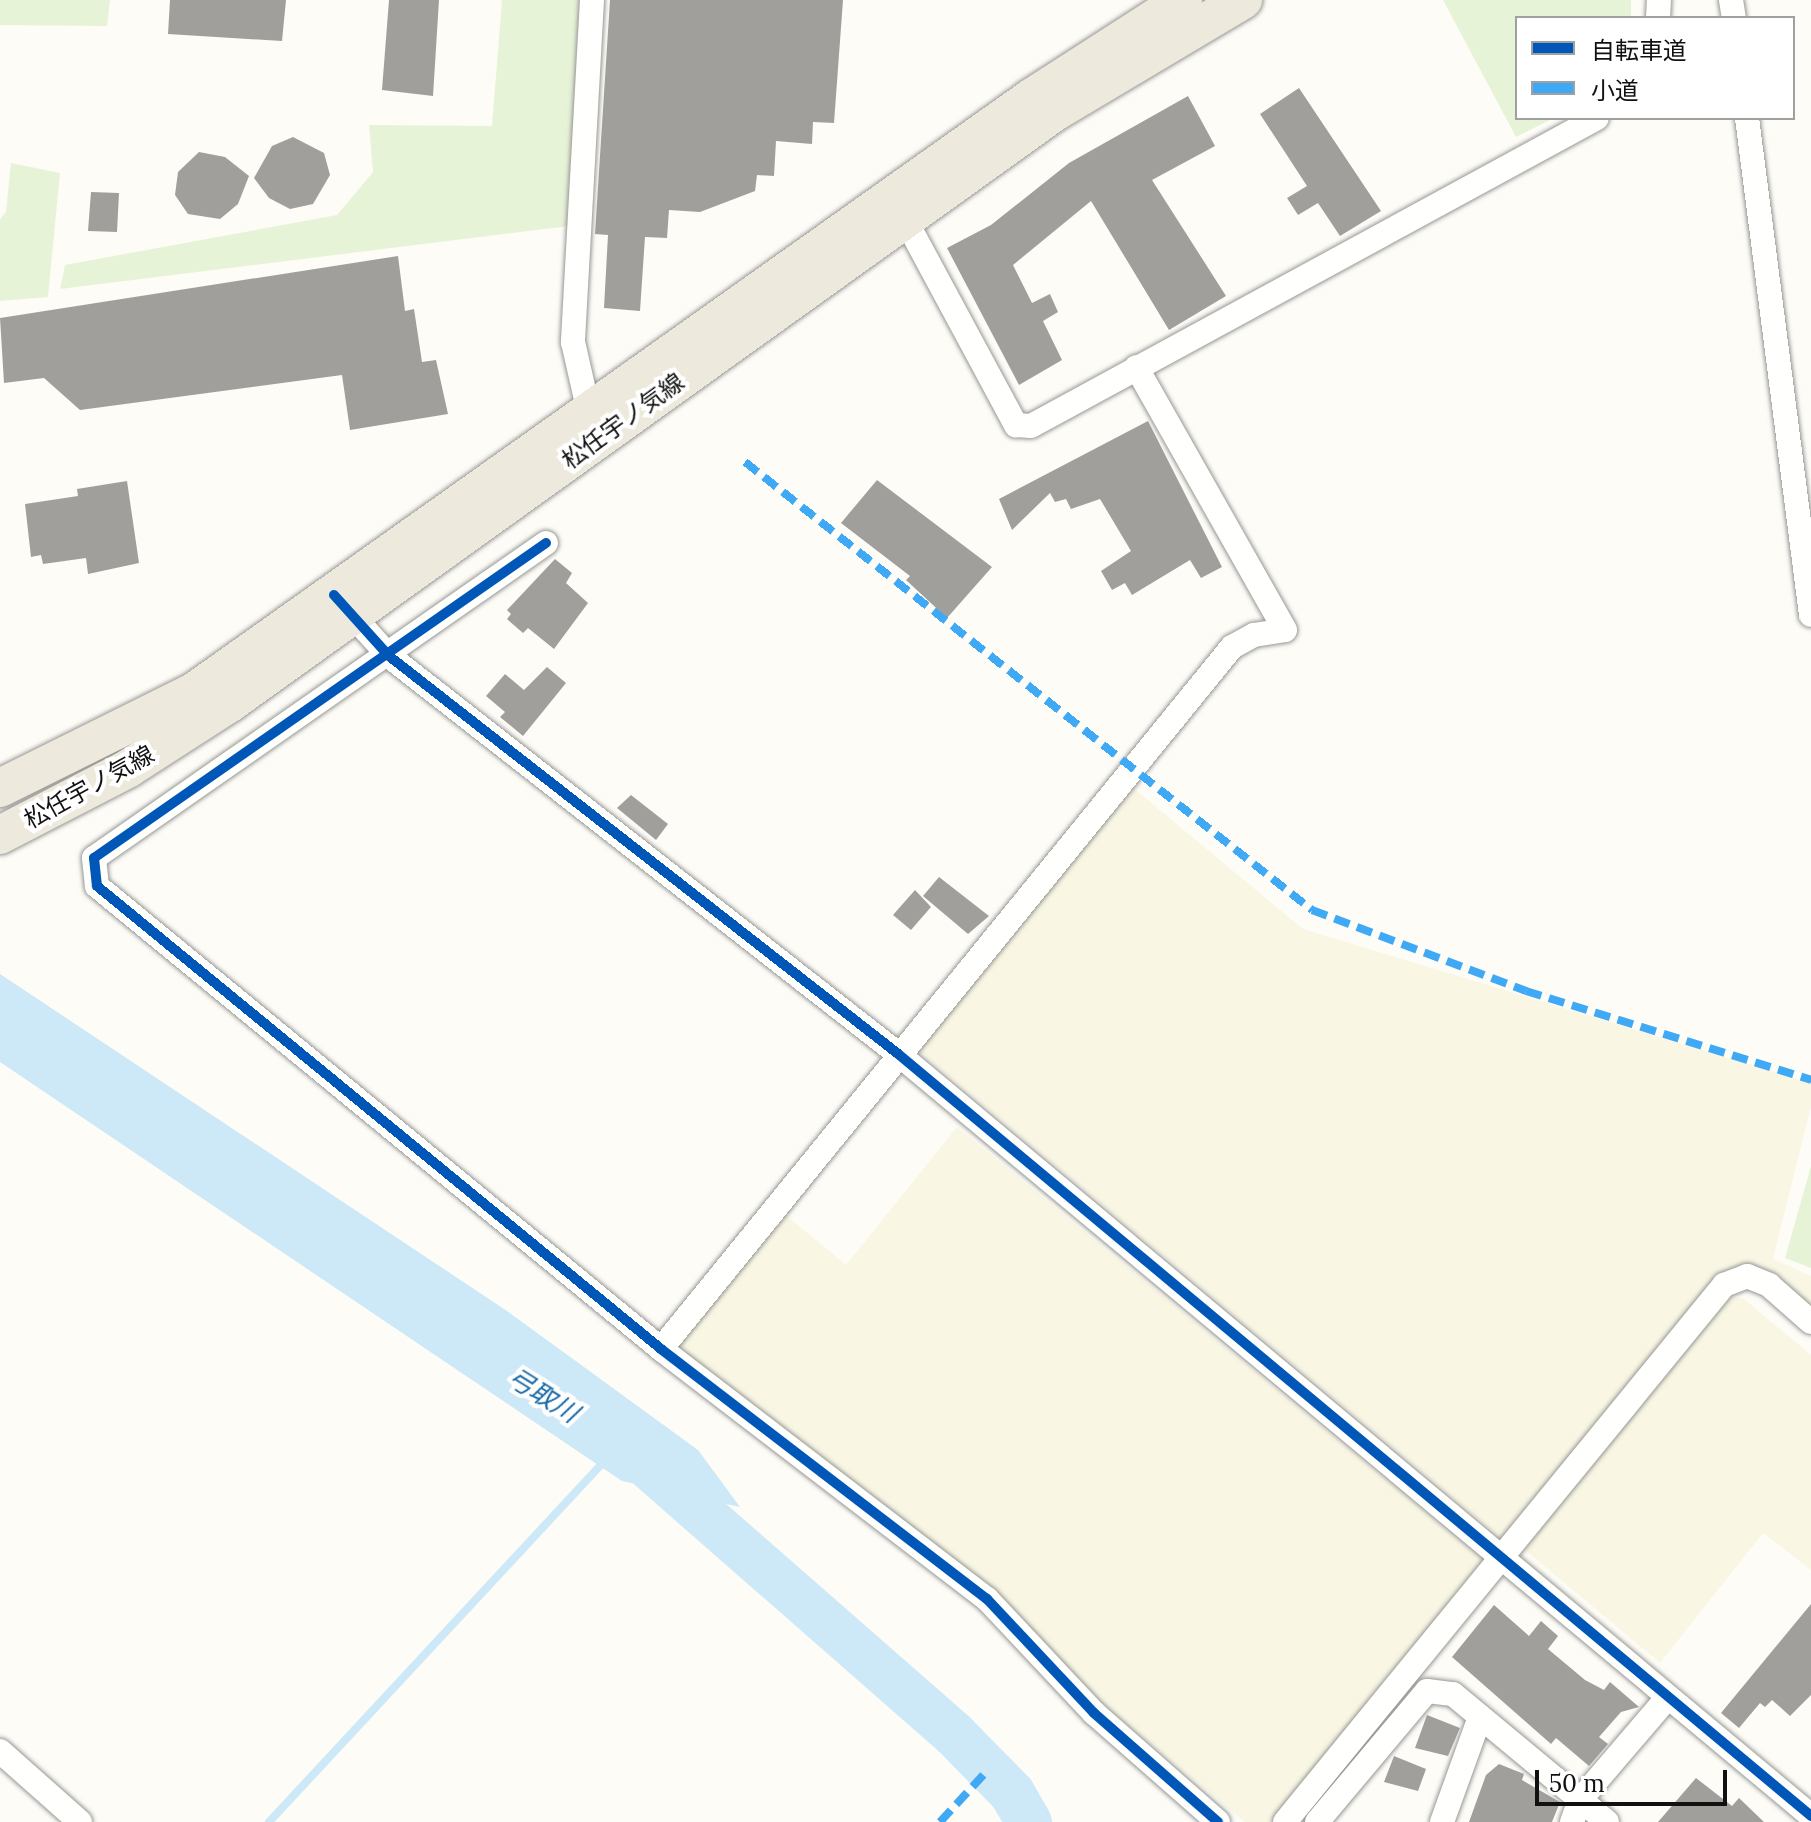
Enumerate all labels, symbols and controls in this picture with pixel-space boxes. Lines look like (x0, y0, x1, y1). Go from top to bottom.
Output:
legend (1515, 16, 1795, 120)
text: 自転車道 (1591, 35, 1687, 66)
text: 小道 (1591, 75, 1639, 106)
street label: 松任宇ノ気線 (556, 367, 690, 475)
street label: 松任宇ノ気線 (19, 739, 159, 835)
water label: 弓取川 (502, 1361, 584, 1429)
scale bar (1539, 1754, 1731, 1804)
text: 50 m (1549, 1768, 1605, 1799)

